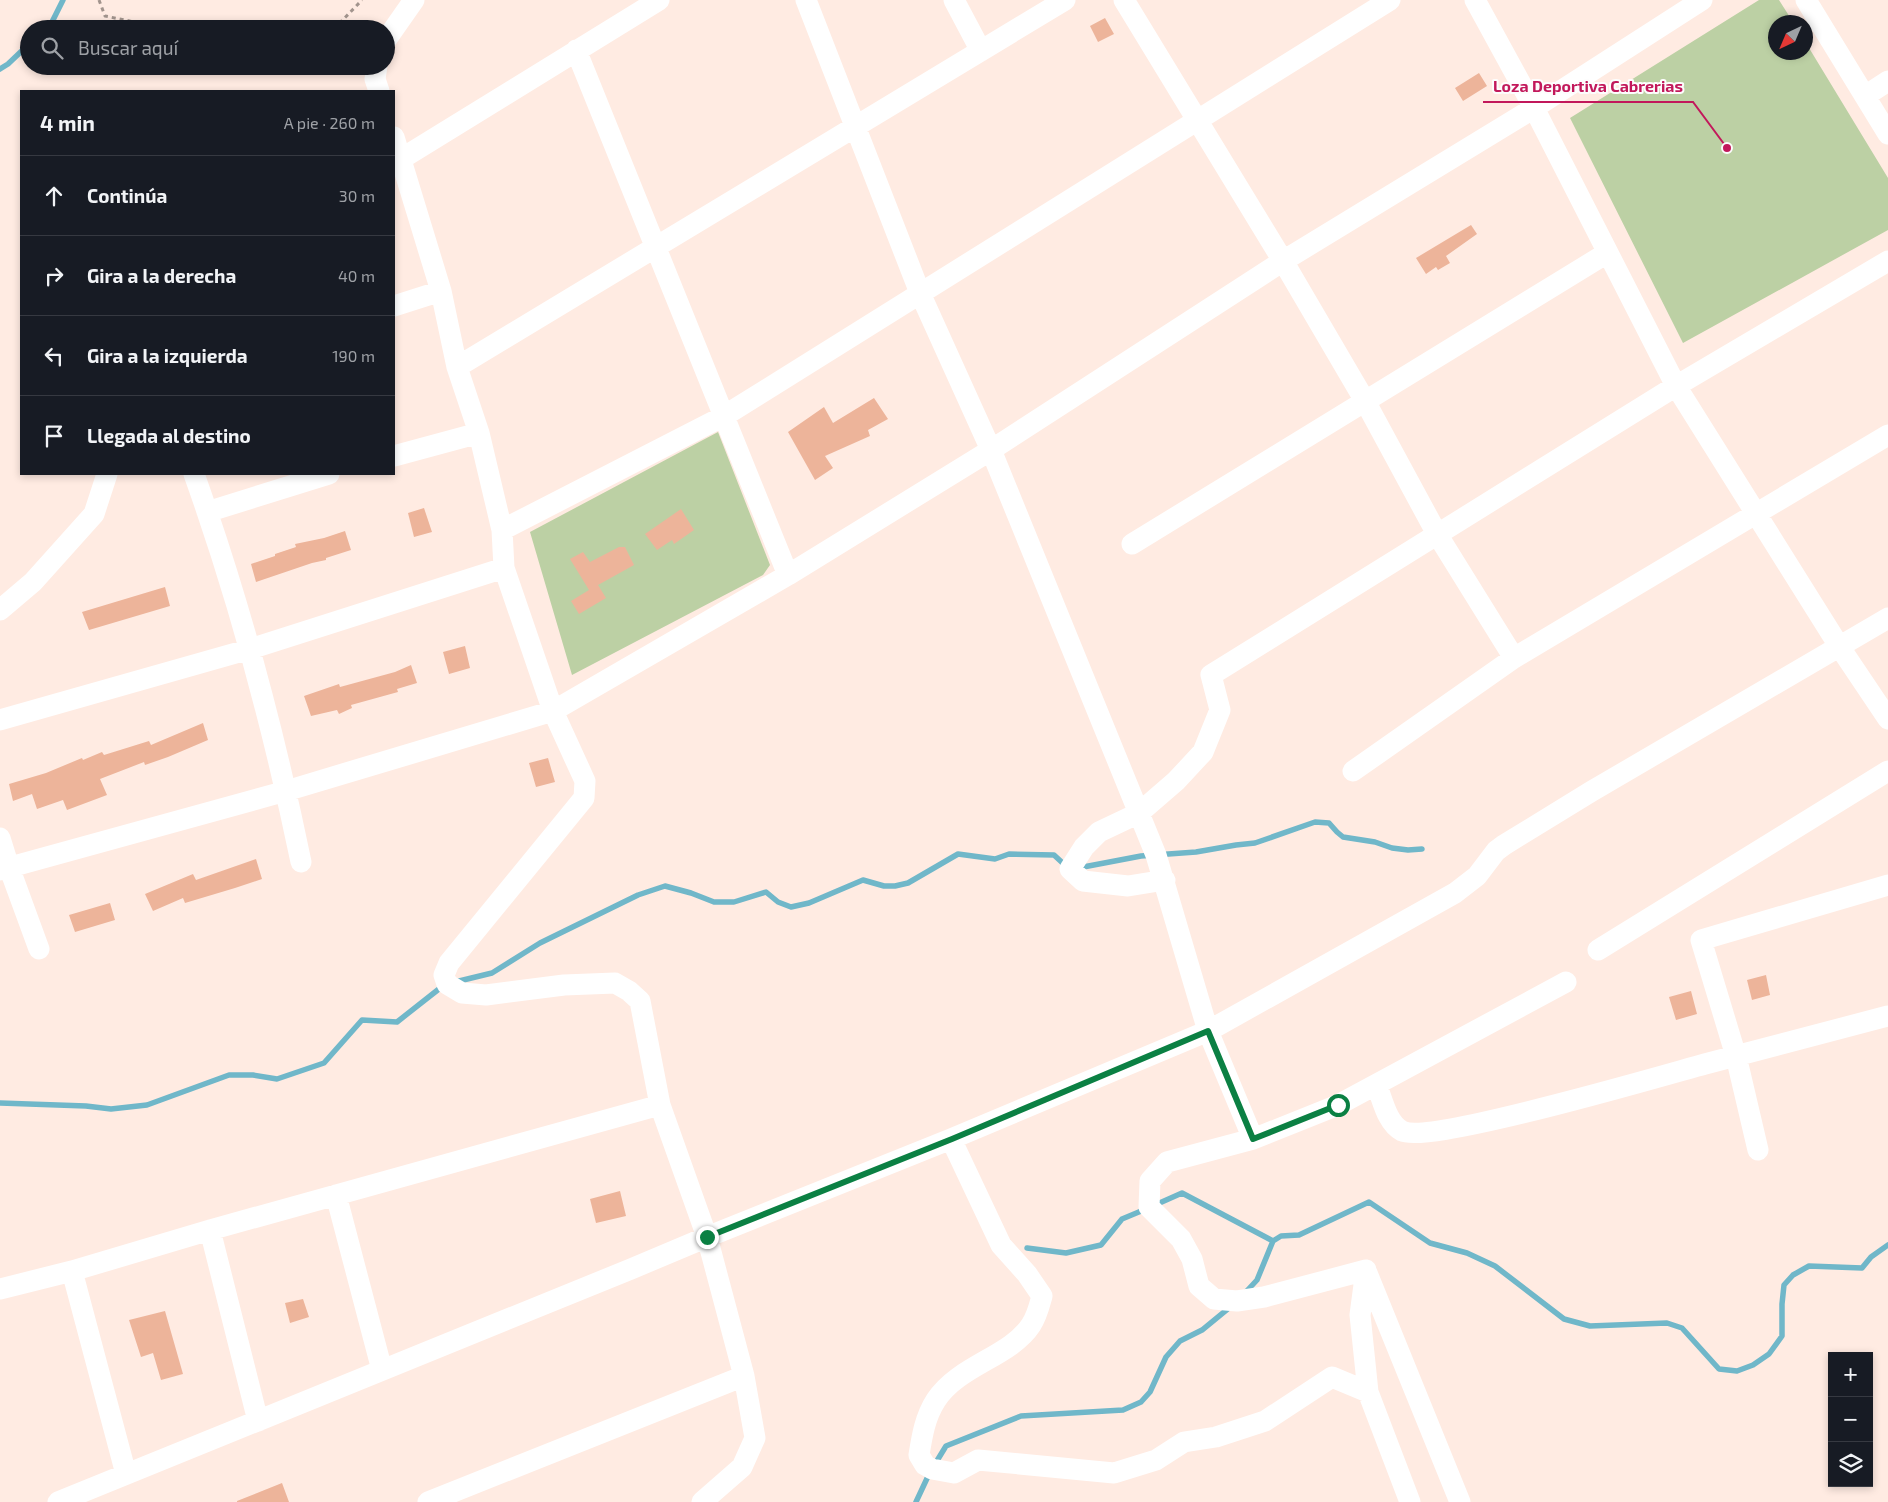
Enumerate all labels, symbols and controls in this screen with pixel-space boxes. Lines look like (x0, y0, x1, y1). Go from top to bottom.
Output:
north arrow (1768, 15, 1813, 60)
search box (20, 20, 395, 75)
icon: search (38, 34, 66, 62)
text: Buscar aquí (78, 36, 178, 59)
callout: Loza Deportiva Cabrerias (1483, 71, 1693, 102)
text: Loza Deportiva Cabrerias (1493, 76, 1683, 95)
text: 4 min (40, 110, 95, 135)
text: A pie · 260 m (284, 113, 375, 132)
icon: ahead (40, 182, 68, 210)
text: Continúa (87, 184, 167, 207)
text: 30 m (339, 186, 375, 205)
icon: right (40, 262, 68, 290)
text: Gira a la derecha (87, 264, 236, 287)
text: 40 m (338, 266, 375, 285)
icon: left (40, 342, 68, 370)
text: Gira a la izquierda (87, 344, 248, 367)
text: 190 m (332, 346, 375, 365)
icon: arrive (40, 422, 68, 450)
text: Llegada al destino (87, 424, 251, 447)
route start (1327, 1094, 1350, 1117)
route end (696, 1226, 719, 1249)
map controls (1828, 1352, 1873, 1487)
button: + (1828, 1352, 1873, 1397)
button: − (1828, 1397, 1873, 1442)
button: layers (1828, 1442, 1873, 1487)

